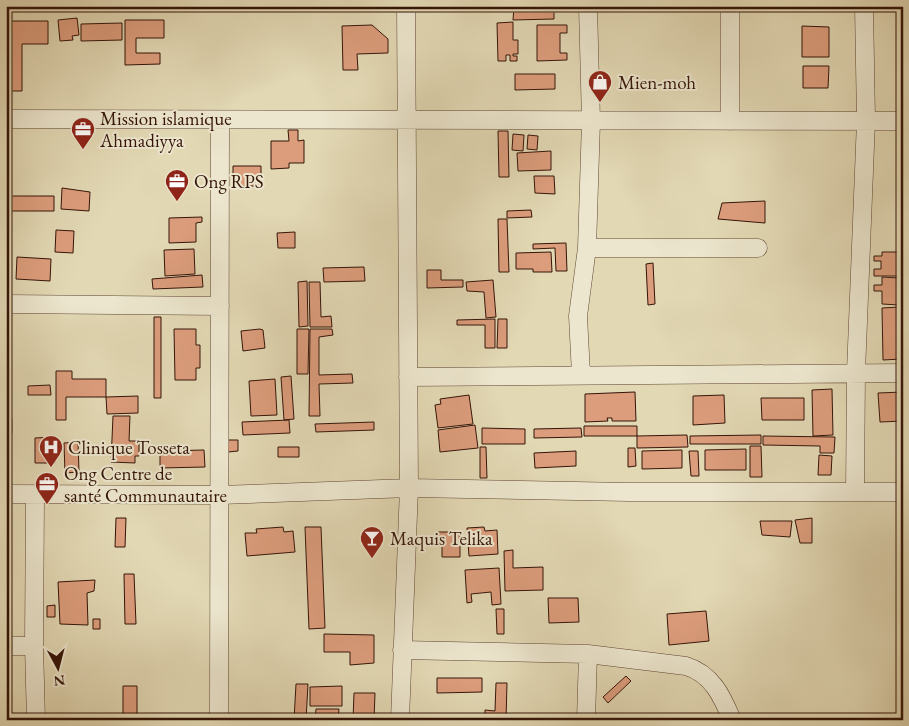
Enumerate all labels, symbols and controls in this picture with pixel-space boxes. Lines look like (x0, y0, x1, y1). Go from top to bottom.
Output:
shop icon: Mien-moh (587, 69, 613, 103)
place label: Mien-moh (618, 70, 696, 95)
place label: Mission islamique Ahmadiyya (99, 106, 232, 153)
office icon: Mission islamique Ahmadiyya (70, 116, 96, 150)
office icon: Ong RPS (164, 168, 190, 202)
place label: Ong RPS (194, 169, 264, 194)
hospital icon: Clinique Tosseta (38, 434, 64, 468)
place label: Clinique Tosseta (68, 435, 190, 460)
place label: Ong Centre de santé Communautaire (64, 461, 227, 508)
office icon: Ong Centre de santé Communautaire (34, 471, 60, 505)
bar icon: Maquis Telika (359, 525, 385, 559)
place label: Maquis Telika (390, 526, 493, 551)
north arrow (32, 644, 82, 694)
text: N (52, 671, 66, 691)

